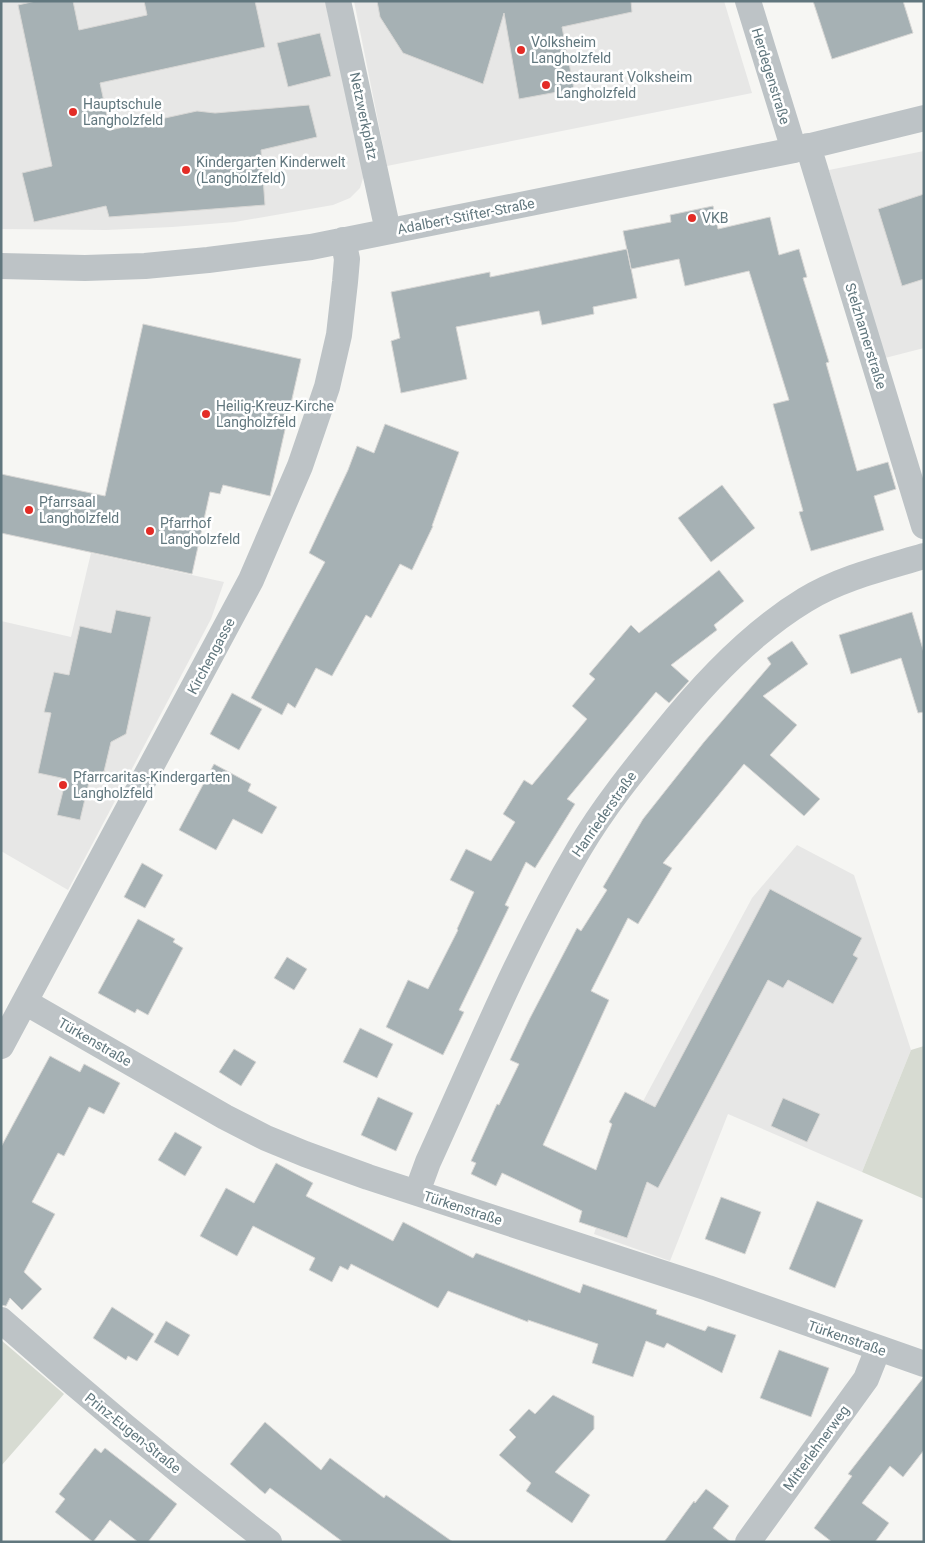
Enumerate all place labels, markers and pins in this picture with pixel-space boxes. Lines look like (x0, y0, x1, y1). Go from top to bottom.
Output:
place label: Volksheim Langholzfeld (531, 34, 611, 66)
marker: Volksheim Langholzfeld (515, 44, 527, 56)
place label: Restaurant Volksheim Langholzfeld (556, 69, 692, 101)
marker: Restaurant Volksheim Langholzfeld (540, 79, 552, 91)
place label: Hauptschule Langholzfeld (83, 96, 163, 128)
marker: Hauptschule Langholzfeld (67, 106, 79, 118)
place label: Kindergarten Kinderwelt (Langholzfeld) (196, 154, 346, 187)
marker: Kindergarten Kinderwelt (Langholzfeld) (180, 164, 192, 176)
place label: VKB (702, 210, 728, 226)
marker: VKB (686, 212, 698, 224)
place label: Heilig-Kreuz-Kirche Langholzfeld (216, 398, 334, 430)
marker: Heilig-Kreuz-Kirche Langholzfeld (200, 408, 212, 420)
place label: Pfarrsaal Langholzfeld (39, 494, 119, 526)
marker: Pfarrsaal Langholzfeld (23, 504, 35, 516)
place label: Pfarrhof Langholzfeld (160, 515, 240, 547)
marker: Pfarrhof Langholzfeld (144, 525, 156, 537)
place label: Pfarrcaritas-Kindergarten Langholzfeld (73, 769, 230, 801)
marker: Pfarrcaritas-Kindergarten Langholzfeld (57, 779, 69, 791)

